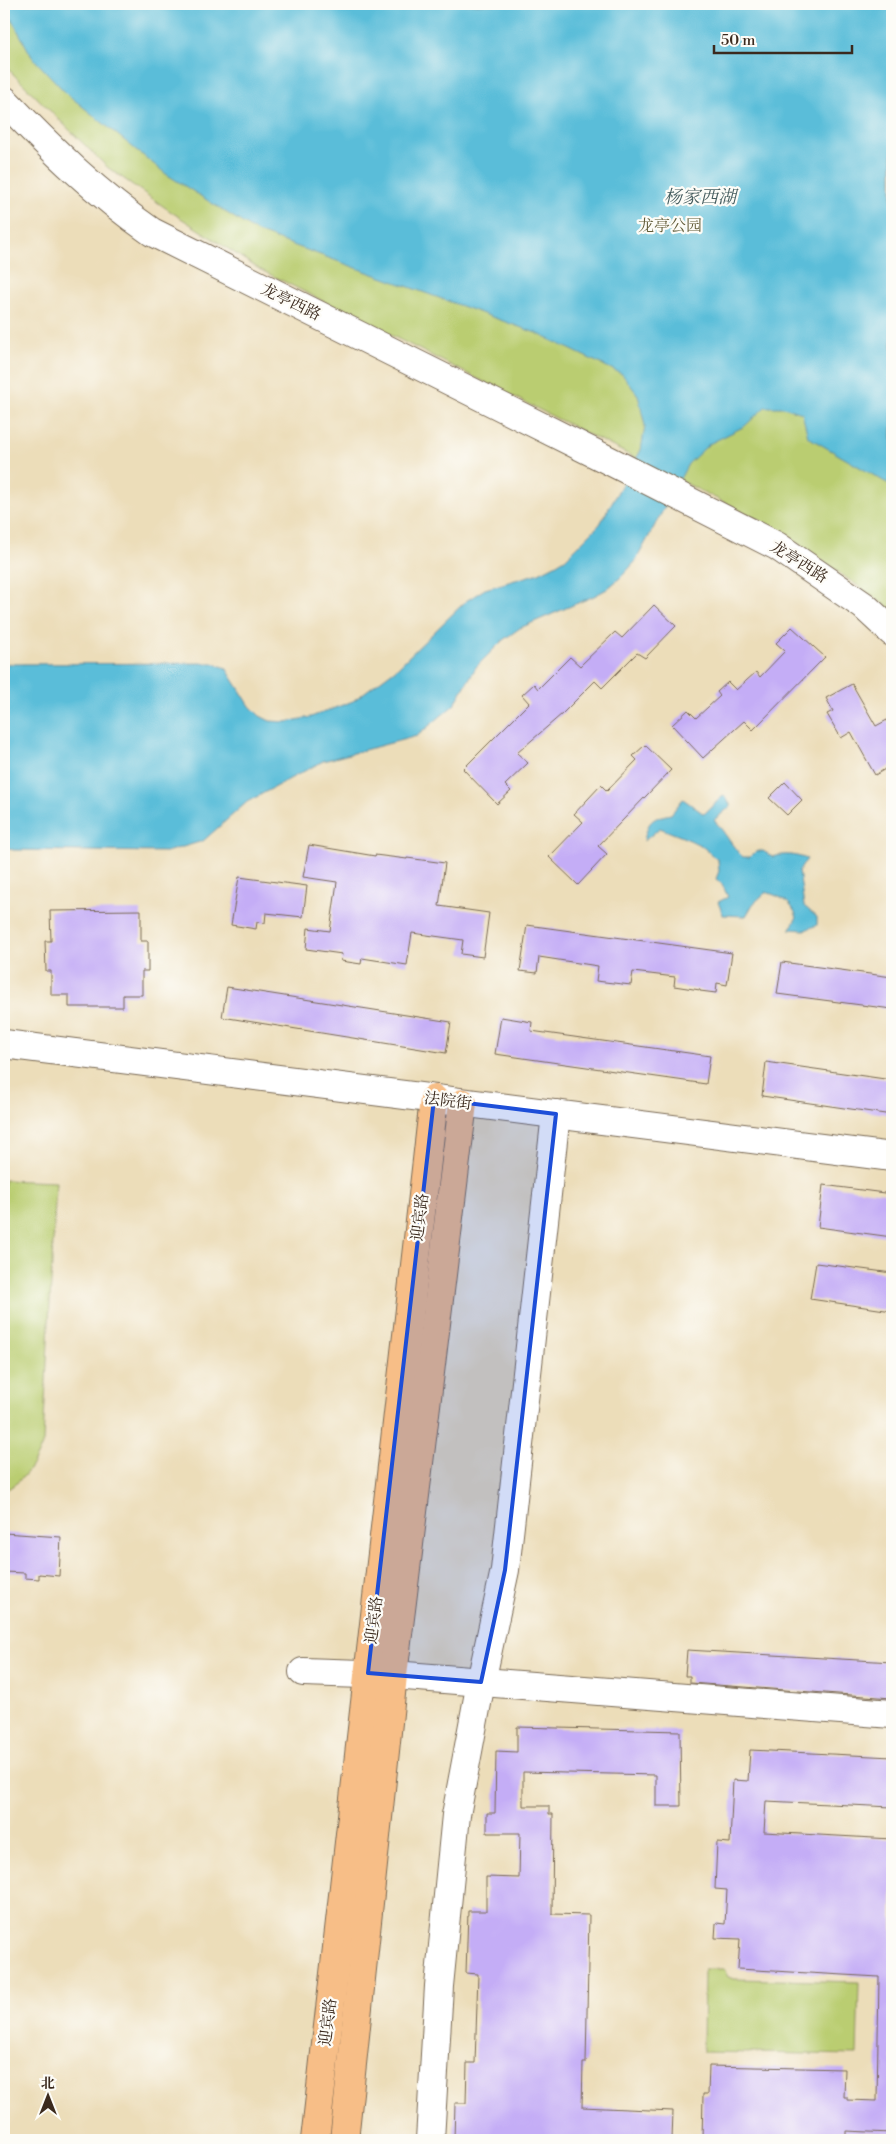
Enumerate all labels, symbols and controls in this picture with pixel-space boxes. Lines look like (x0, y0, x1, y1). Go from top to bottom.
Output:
scale bar (714, 22, 851, 54)
text: 50 m (721, 31, 755, 50)
water label: 杨家西湖 (664, 186, 739, 209)
park label: 龙亭公园 (638, 216, 702, 236)
street label: 龙亭西路 (258, 279, 324, 325)
street label: 龙亭西路 (767, 537, 831, 587)
street label: 法院街 (423, 1088, 473, 1114)
street label: 迎宾路 (407, 1192, 433, 1242)
street label: 迎宾路 (361, 1595, 387, 1645)
street label: 迎宾路 (315, 1997, 341, 2047)
north arrow (22, 2072, 72, 2122)
text: 北 (41, 2075, 55, 2093)

